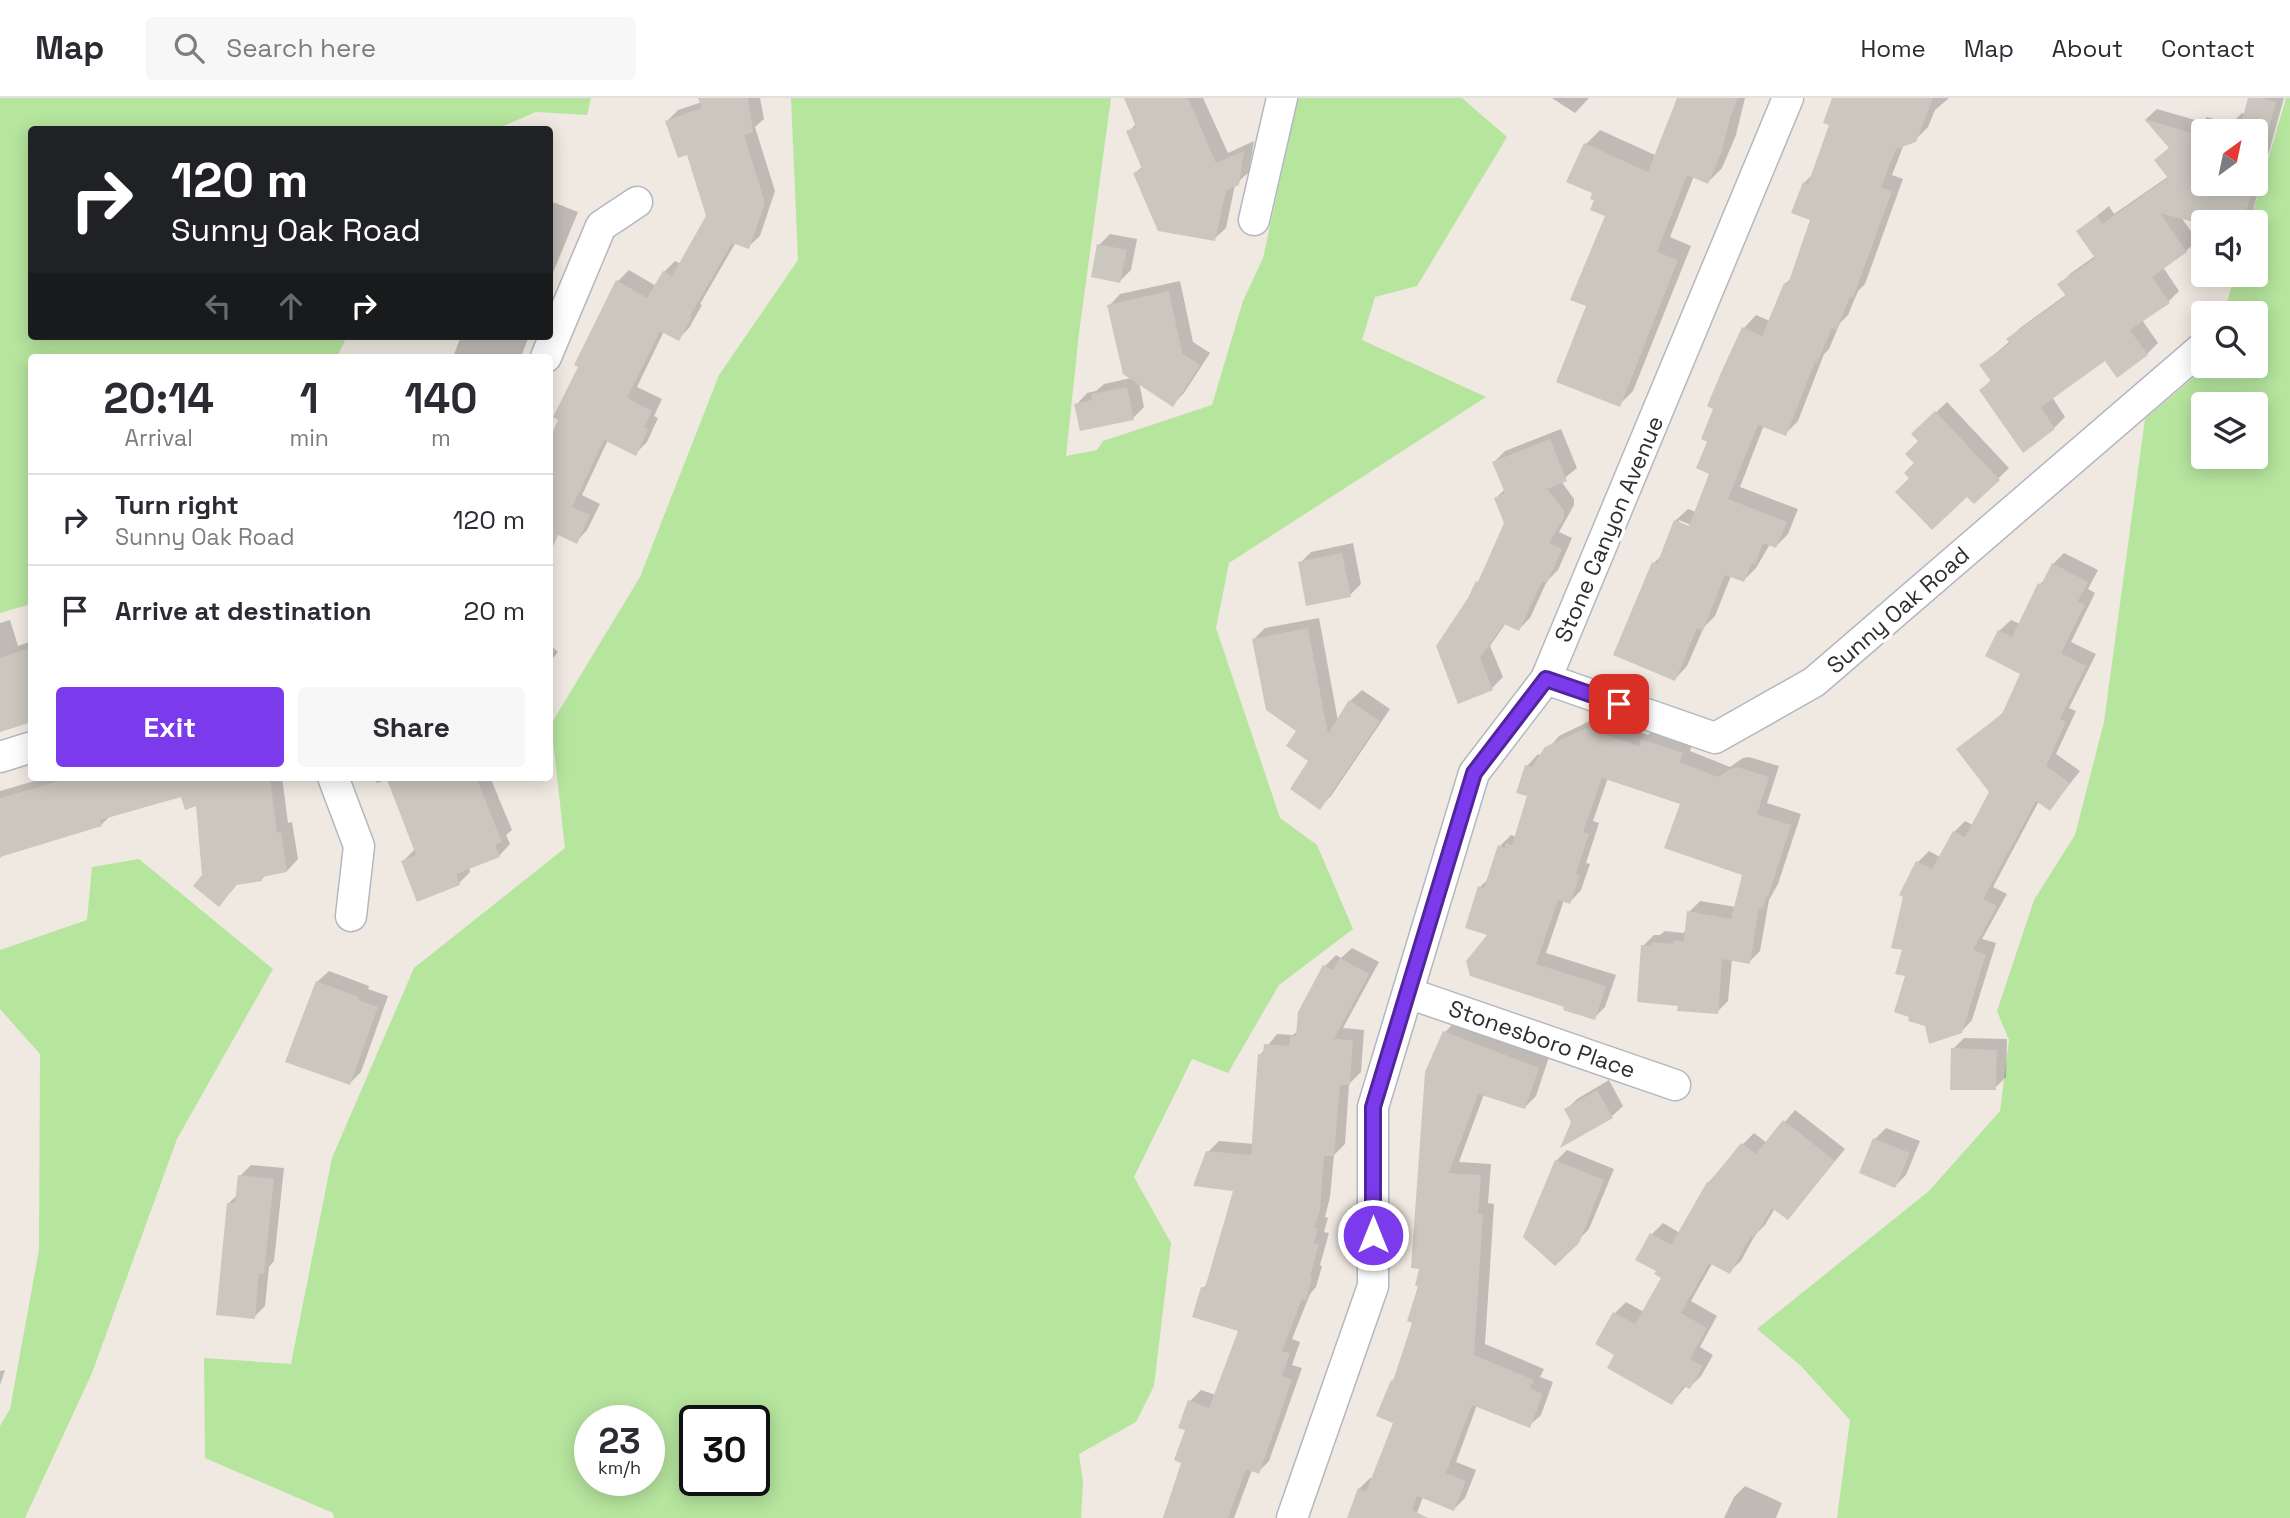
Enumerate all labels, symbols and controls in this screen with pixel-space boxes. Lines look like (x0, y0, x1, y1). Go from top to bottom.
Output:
search box (146, 17, 636, 80)
text: Map (35, 27, 104, 69)
icon: search (170, 29, 208, 67)
text: Search here (226, 31, 376, 65)
text: Home (1860, 33, 1926, 64)
text: Map (1964, 33, 2014, 64)
text: About (2052, 33, 2123, 64)
text: Contact (2161, 33, 2255, 64)
north arrow (2191, 119, 2268, 196)
map controls (2191, 119, 2268, 469)
text: 120 m (171, 149, 308, 211)
icon: right (56, 154, 147, 245)
text: Sunny Oak Road (171, 210, 421, 250)
button: sound (2191, 210, 2268, 287)
icon: left (199, 287, 237, 325)
icon: ahead (272, 287, 310, 325)
icon: right (345, 287, 383, 325)
button: search (2191, 301, 2268, 378)
text: 20:14 (104, 372, 214, 425)
text: 1 (300, 372, 319, 425)
text: 140 (405, 372, 477, 425)
button: layers (2191, 392, 2268, 469)
street label: Stone Canyon Avenue (1548, 411, 1670, 647)
text: Arrival (125, 423, 193, 453)
text: min (289, 423, 329, 453)
text: m (431, 423, 451, 453)
text: Turn right (115, 488, 239, 522)
icon: right (56, 501, 94, 539)
text: 120 m (453, 503, 525, 537)
text: Sunny Oak Road (115, 522, 295, 552)
street label: Sunny Oak Road (1820, 540, 1976, 680)
icon: arrive (56, 592, 94, 630)
text: Arrive at destination (115, 594, 372, 628)
text: 20 m (464, 594, 525, 628)
pin (1589, 674, 1649, 734)
icon: arrive (1600, 685, 1638, 723)
button: Exit (56, 687, 284, 767)
button: Share (298, 687, 525, 767)
street label: Stonesboro Place (1445, 993, 1639, 1085)
position arrow (1336, 1198, 1410, 1272)
speed limit sign: 30 (679, 1405, 770, 1496)
text: 23 (598, 1419, 641, 1463)
text: km/h (598, 1456, 641, 1479)

